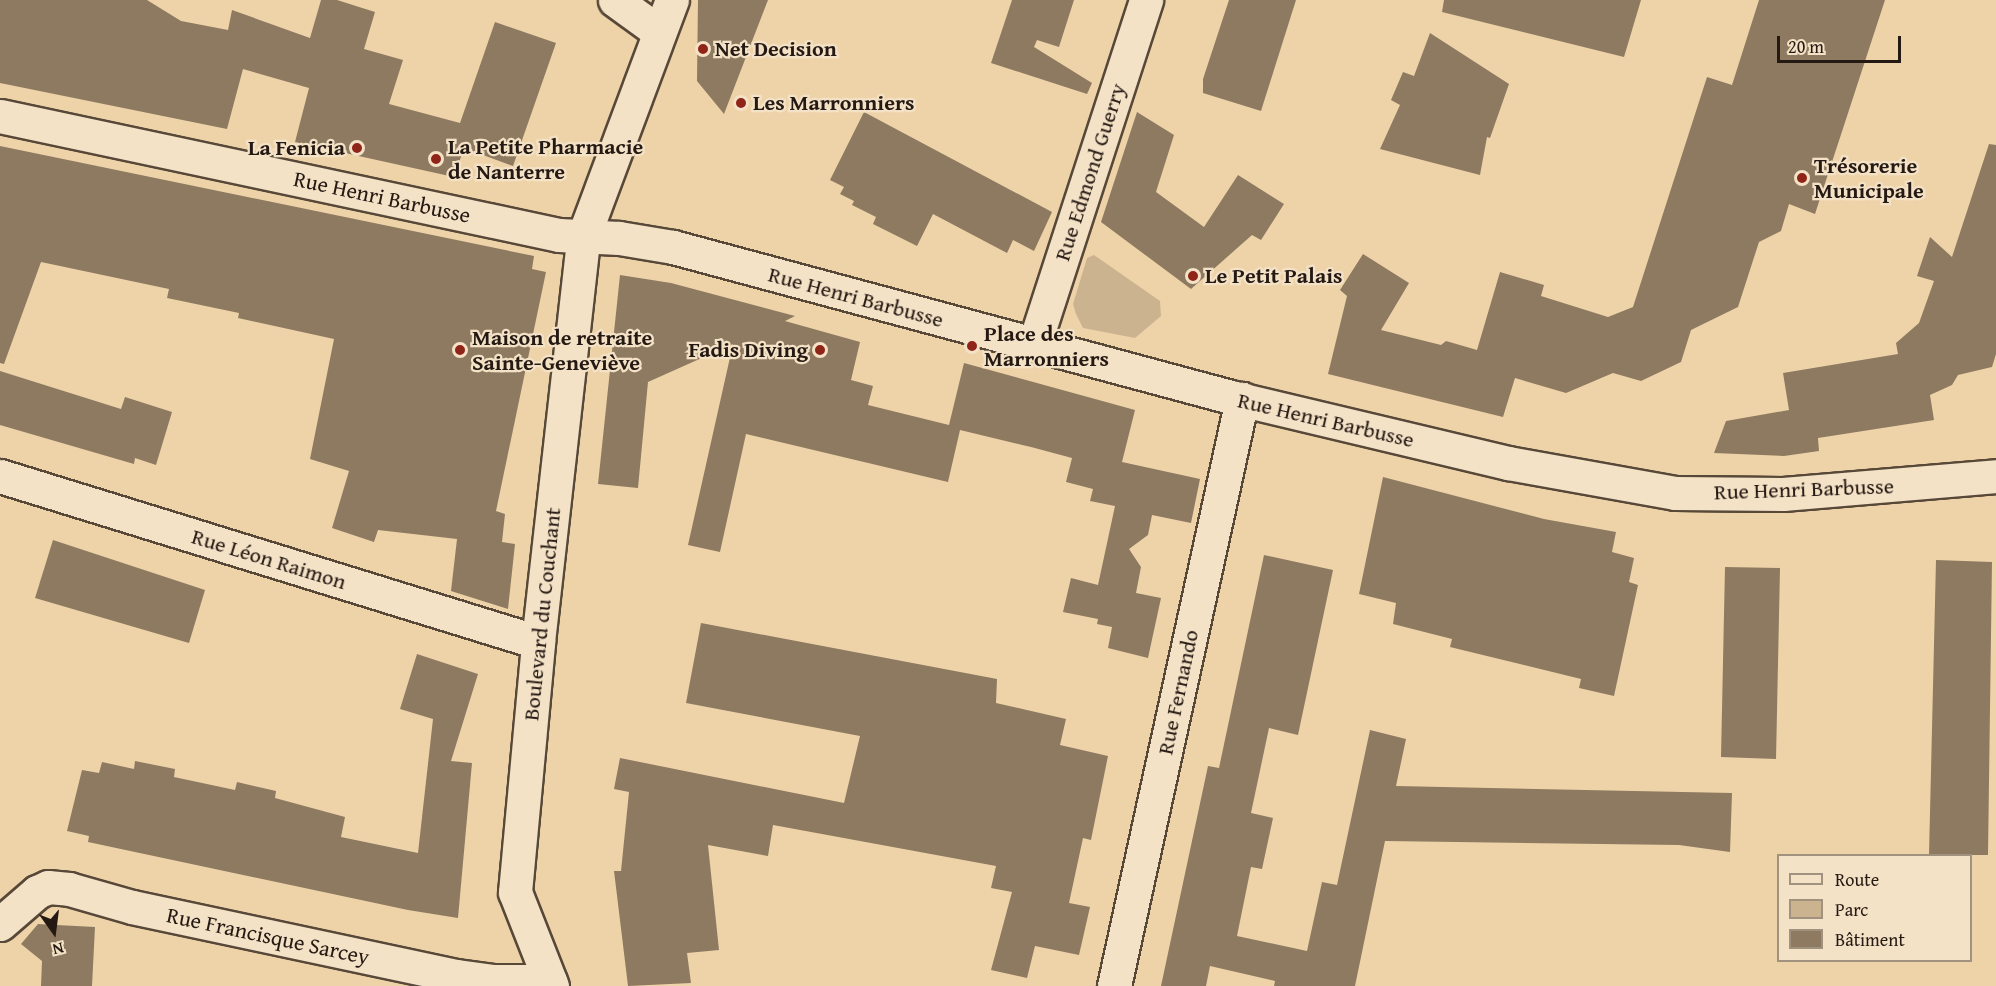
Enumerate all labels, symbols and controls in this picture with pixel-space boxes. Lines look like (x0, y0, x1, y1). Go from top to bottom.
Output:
scale bar (1780, 24, 1904, 62)
text: 20 m (1788, 33, 1824, 60)
place label: Net Decision (715, 36, 837, 62)
marker: Net Decision (696, 42, 710, 56)
street label: Rue Edmond Guerry (1049, 80, 1131, 264)
place label: Les Marronniers (753, 90, 915, 116)
marker: Les Marronniers (734, 96, 748, 110)
place label: La Petite Pharmacie de Nanterre (448, 133, 643, 184)
place label: La Fenicia (248, 135, 345, 161)
marker: La Fenicia (350, 141, 364, 155)
marker: La Petite Pharmacie de Nanterre (429, 152, 443, 166)
place label: Trésorerie Municipale (1814, 152, 1924, 204)
street label: Rue Henri Barbusse (291, 165, 473, 229)
marker: Trésorerie Municipale (1795, 171, 1809, 185)
street label: Rue Henri Barbusse (766, 261, 946, 333)
place label: Le Petit Palais (1205, 263, 1342, 289)
marker: Le Petit Palais (1186, 269, 1200, 283)
place label: Place des Marronniers (984, 320, 1109, 372)
place label: Maison de retraite Sainte-Geneviève (472, 324, 652, 376)
place label: Fadis Diving (689, 337, 808, 363)
marker: Place des Marronniers (965, 339, 979, 353)
marker: Maison de retraite Sainte-Geneviève (453, 343, 467, 357)
marker: Fadis Diving (813, 343, 827, 357)
street label: Rue Henri Barbusse (1235, 387, 1417, 453)
street label: Rue Henri Barbusse (1714, 473, 1894, 505)
street label: Boulevard du Couchant (518, 506, 566, 722)
street label: Rue Léon Raimon (189, 523, 349, 595)
street label: Rue Fernando (1152, 627, 1204, 757)
legend (1777, 854, 1972, 962)
text: Route (1835, 866, 1879, 893)
text: Parc (1835, 896, 1868, 923)
north arrow (24, 902, 84, 962)
street label: Rue Francisque Sarcey (164, 902, 372, 970)
text: Bâtiment (1835, 926, 1905, 953)
text: N (50, 937, 66, 962)

